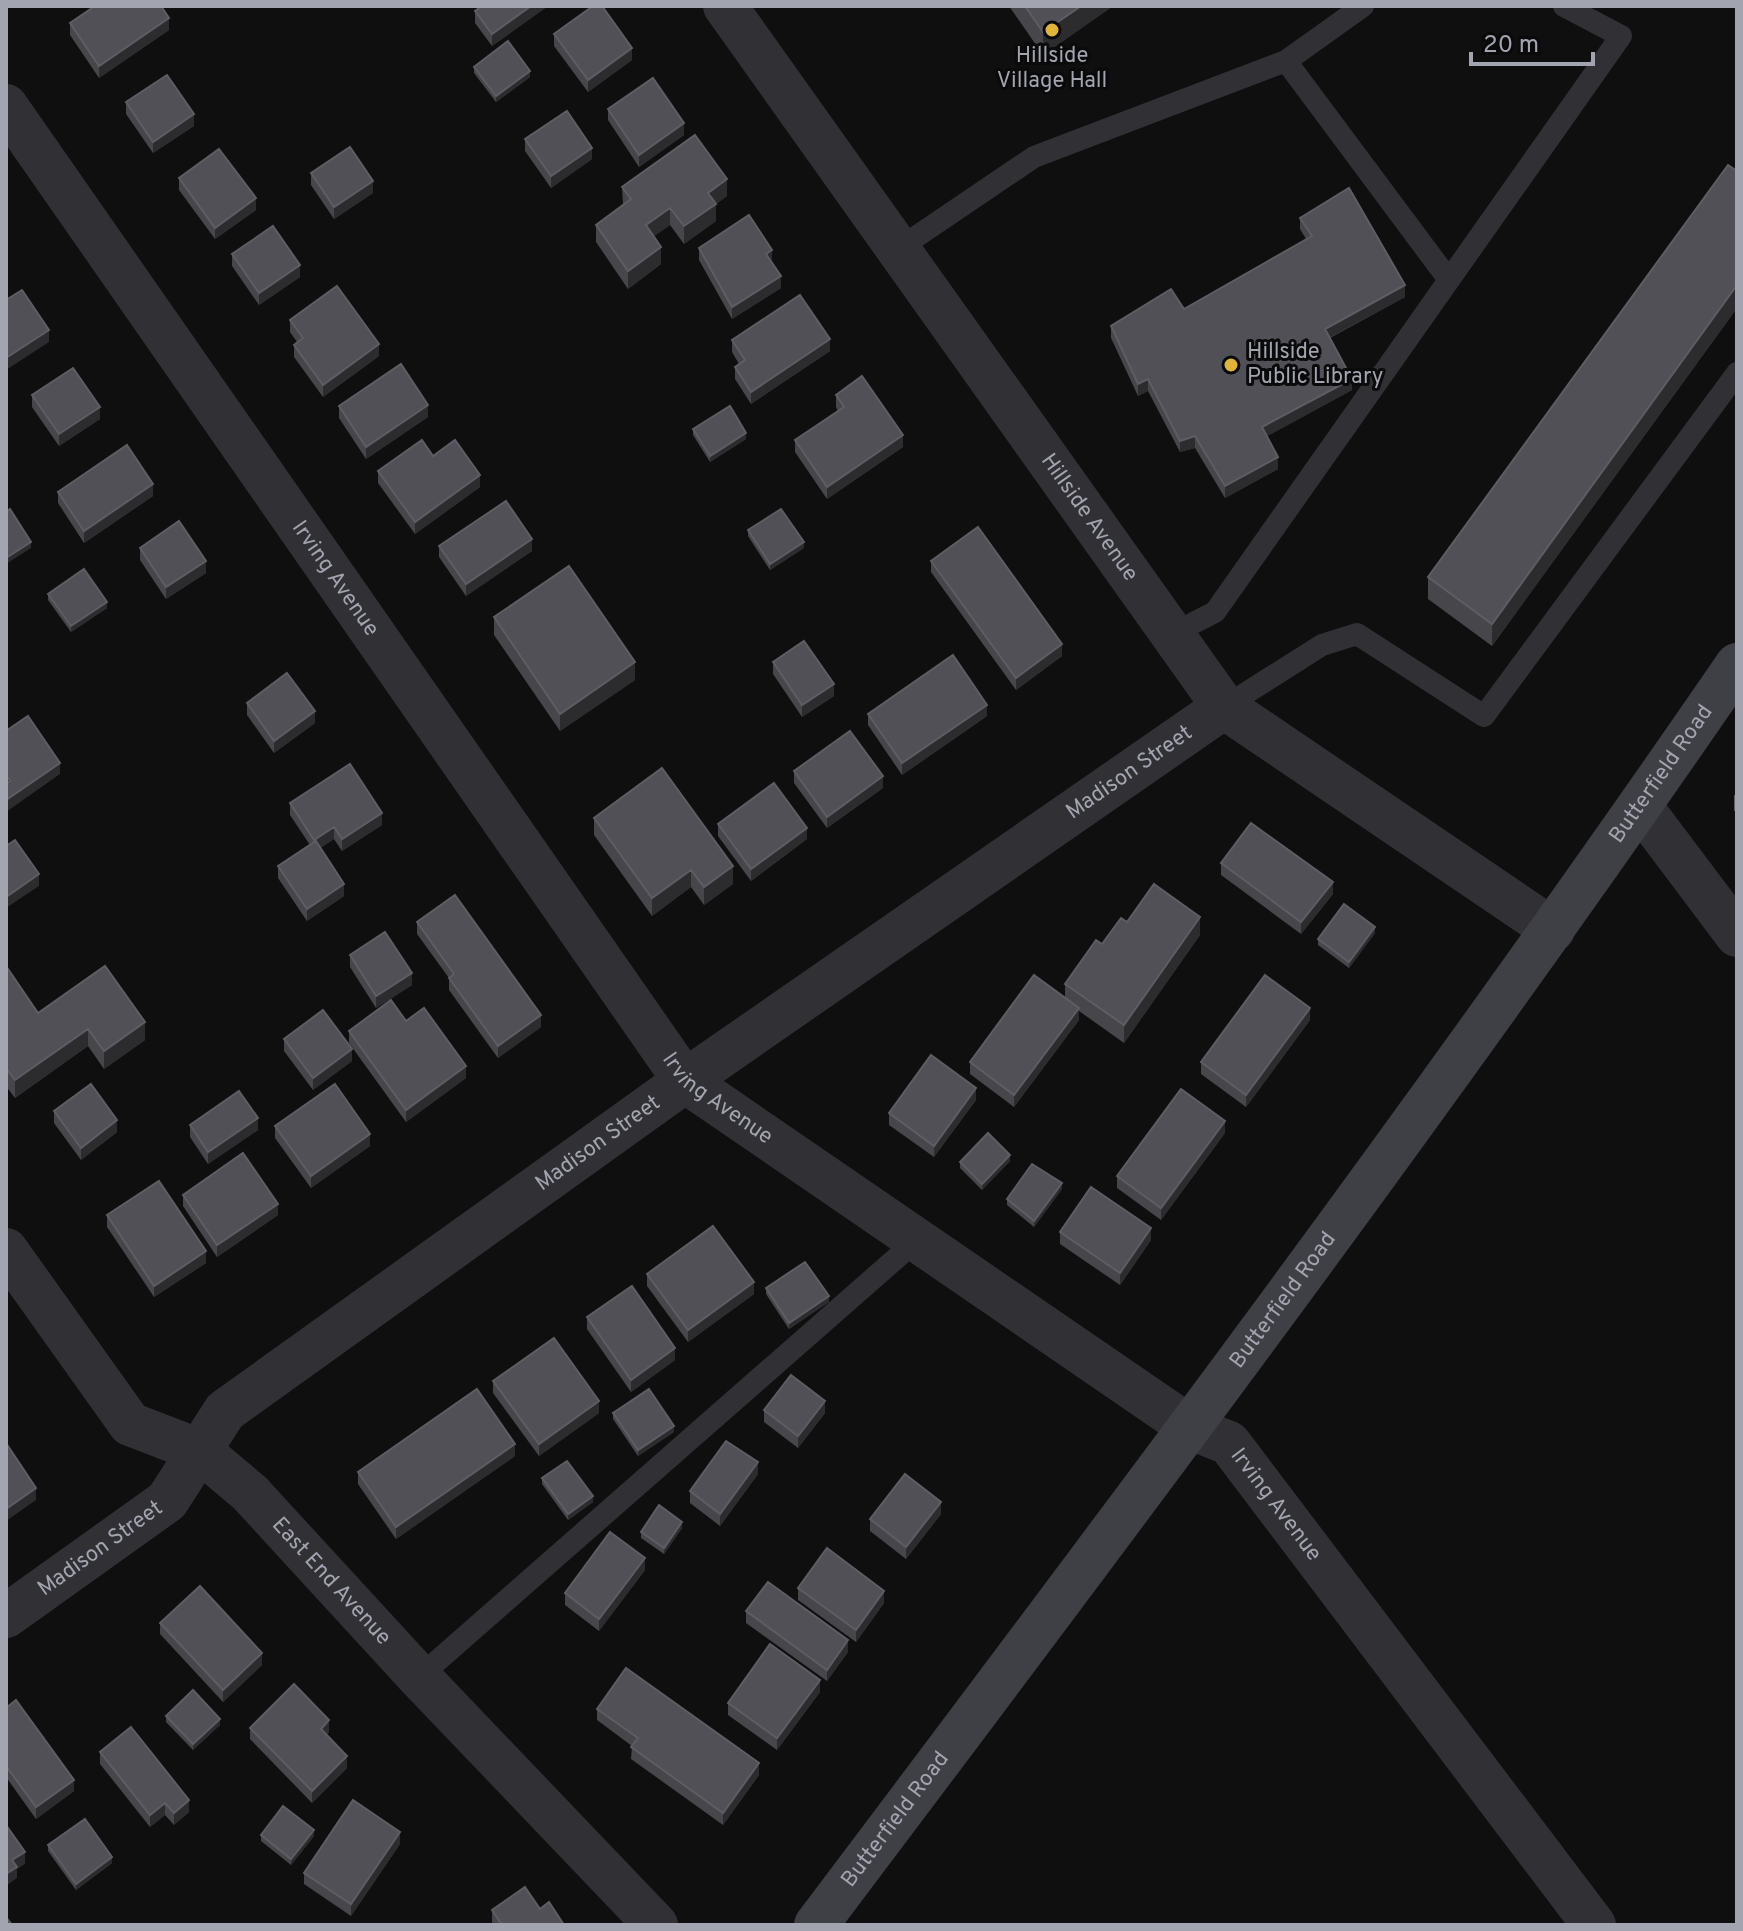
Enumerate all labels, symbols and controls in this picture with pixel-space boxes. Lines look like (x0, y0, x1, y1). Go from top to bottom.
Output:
scale bar (1471, 16, 1593, 66)
marker: Hillside Village Hall (1043, 21, 1061, 39)
text: 20 m (1483, 31, 1539, 61)
place label: Hillside Village Hall (997, 43, 1107, 95)
place label: Hillside Public Library (1247, 339, 1383, 391)
marker: Hillside Public Library (1222, 356, 1240, 374)
street label: Hillside Avenue (1035, 448, 1144, 587)
street label: Irving Avenue (286, 516, 385, 642)
street label: Butterfield Road (1604, 700, 1719, 849)
street label: Madison Street (1061, 720, 1198, 826)
street label: Irving Avenue (656, 1047, 778, 1151)
street label: Madison Street (530, 1089, 666, 1197)
street label: Butterfield Road (1224, 1227, 1342, 1374)
street label: Irving Avenue (1224, 1443, 1327, 1567)
street label: Madison Street (33, 1495, 168, 1602)
street label: East End Avenue (266, 1512, 397, 1651)
street label: Butterfield Road (836, 1746, 955, 1893)

